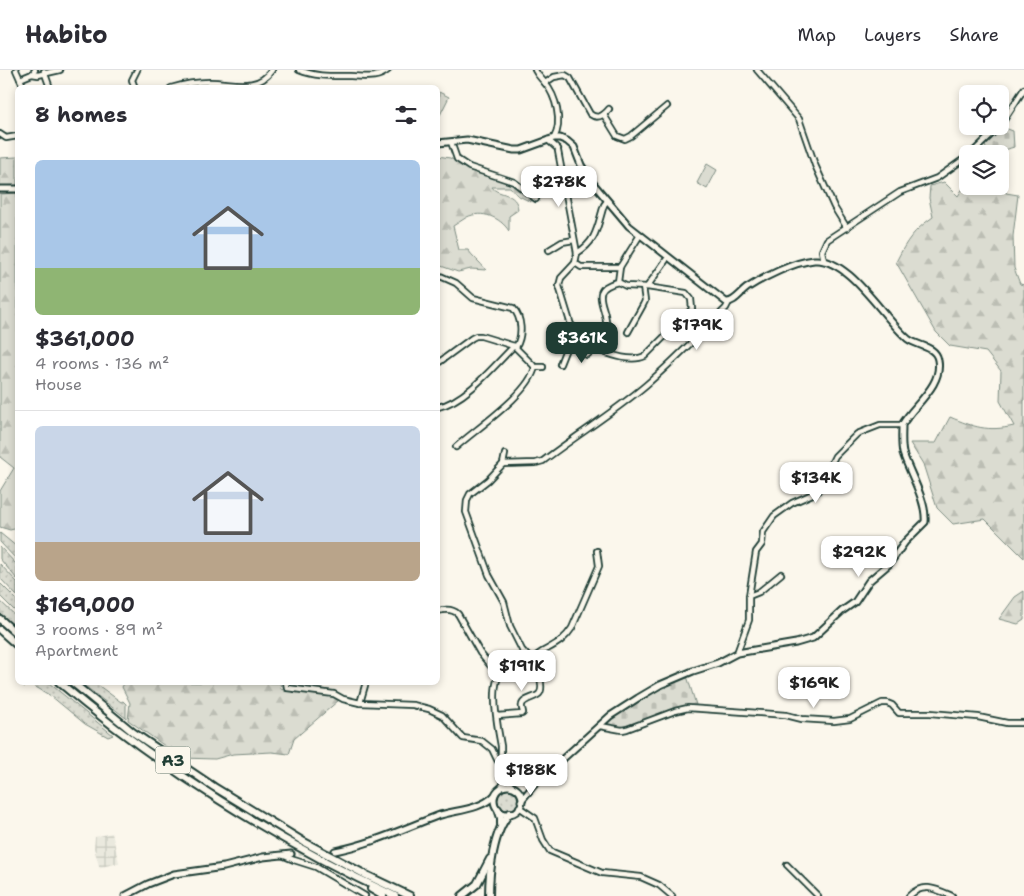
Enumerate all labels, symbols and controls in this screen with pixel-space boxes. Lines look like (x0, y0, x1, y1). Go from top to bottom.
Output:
text: Habito (25, 19, 108, 51)
text: Map (798, 23, 836, 47)
text: Layers (864, 23, 921, 47)
text: Share (949, 23, 999, 47)
map controls (959, 85, 1009, 195)
button: locate (959, 85, 1009, 135)
text: 8 homes (35, 101, 127, 129)
icon: filters (392, 101, 420, 129)
button: layers (959, 145, 1009, 195)
pin: $278K (524, 166, 594, 208)
text: $278K (532, 171, 586, 192)
icon: home (183, 193, 273, 283)
pin: $179K (662, 308, 732, 351)
text: $179K (672, 314, 722, 335)
pin: $361K (547, 322, 617, 364)
text: $361,000 (35, 325, 135, 353)
text: $361K (557, 327, 607, 348)
text: 4 rooms · 136 m² (35, 353, 169, 374)
text: House (35, 374, 82, 395)
icon: home (183, 458, 273, 548)
pin: $134K (781, 462, 851, 504)
text: $134K (791, 467, 841, 488)
pin: $292K (824, 536, 894, 578)
text: $292K (832, 541, 886, 562)
text: $169,000 (35, 591, 135, 619)
text: 3 rooms · 89 m² (35, 619, 163, 640)
text: Apartment (35, 640, 118, 661)
pin: $191K (487, 650, 557, 692)
text: $191K (499, 655, 545, 676)
pin: $169K (779, 666, 849, 709)
text: $169K (789, 672, 839, 693)
road number: A3 (156, 746, 190, 774)
pin: $188K (496, 754, 566, 796)
text: $188K (505, 759, 557, 780)

